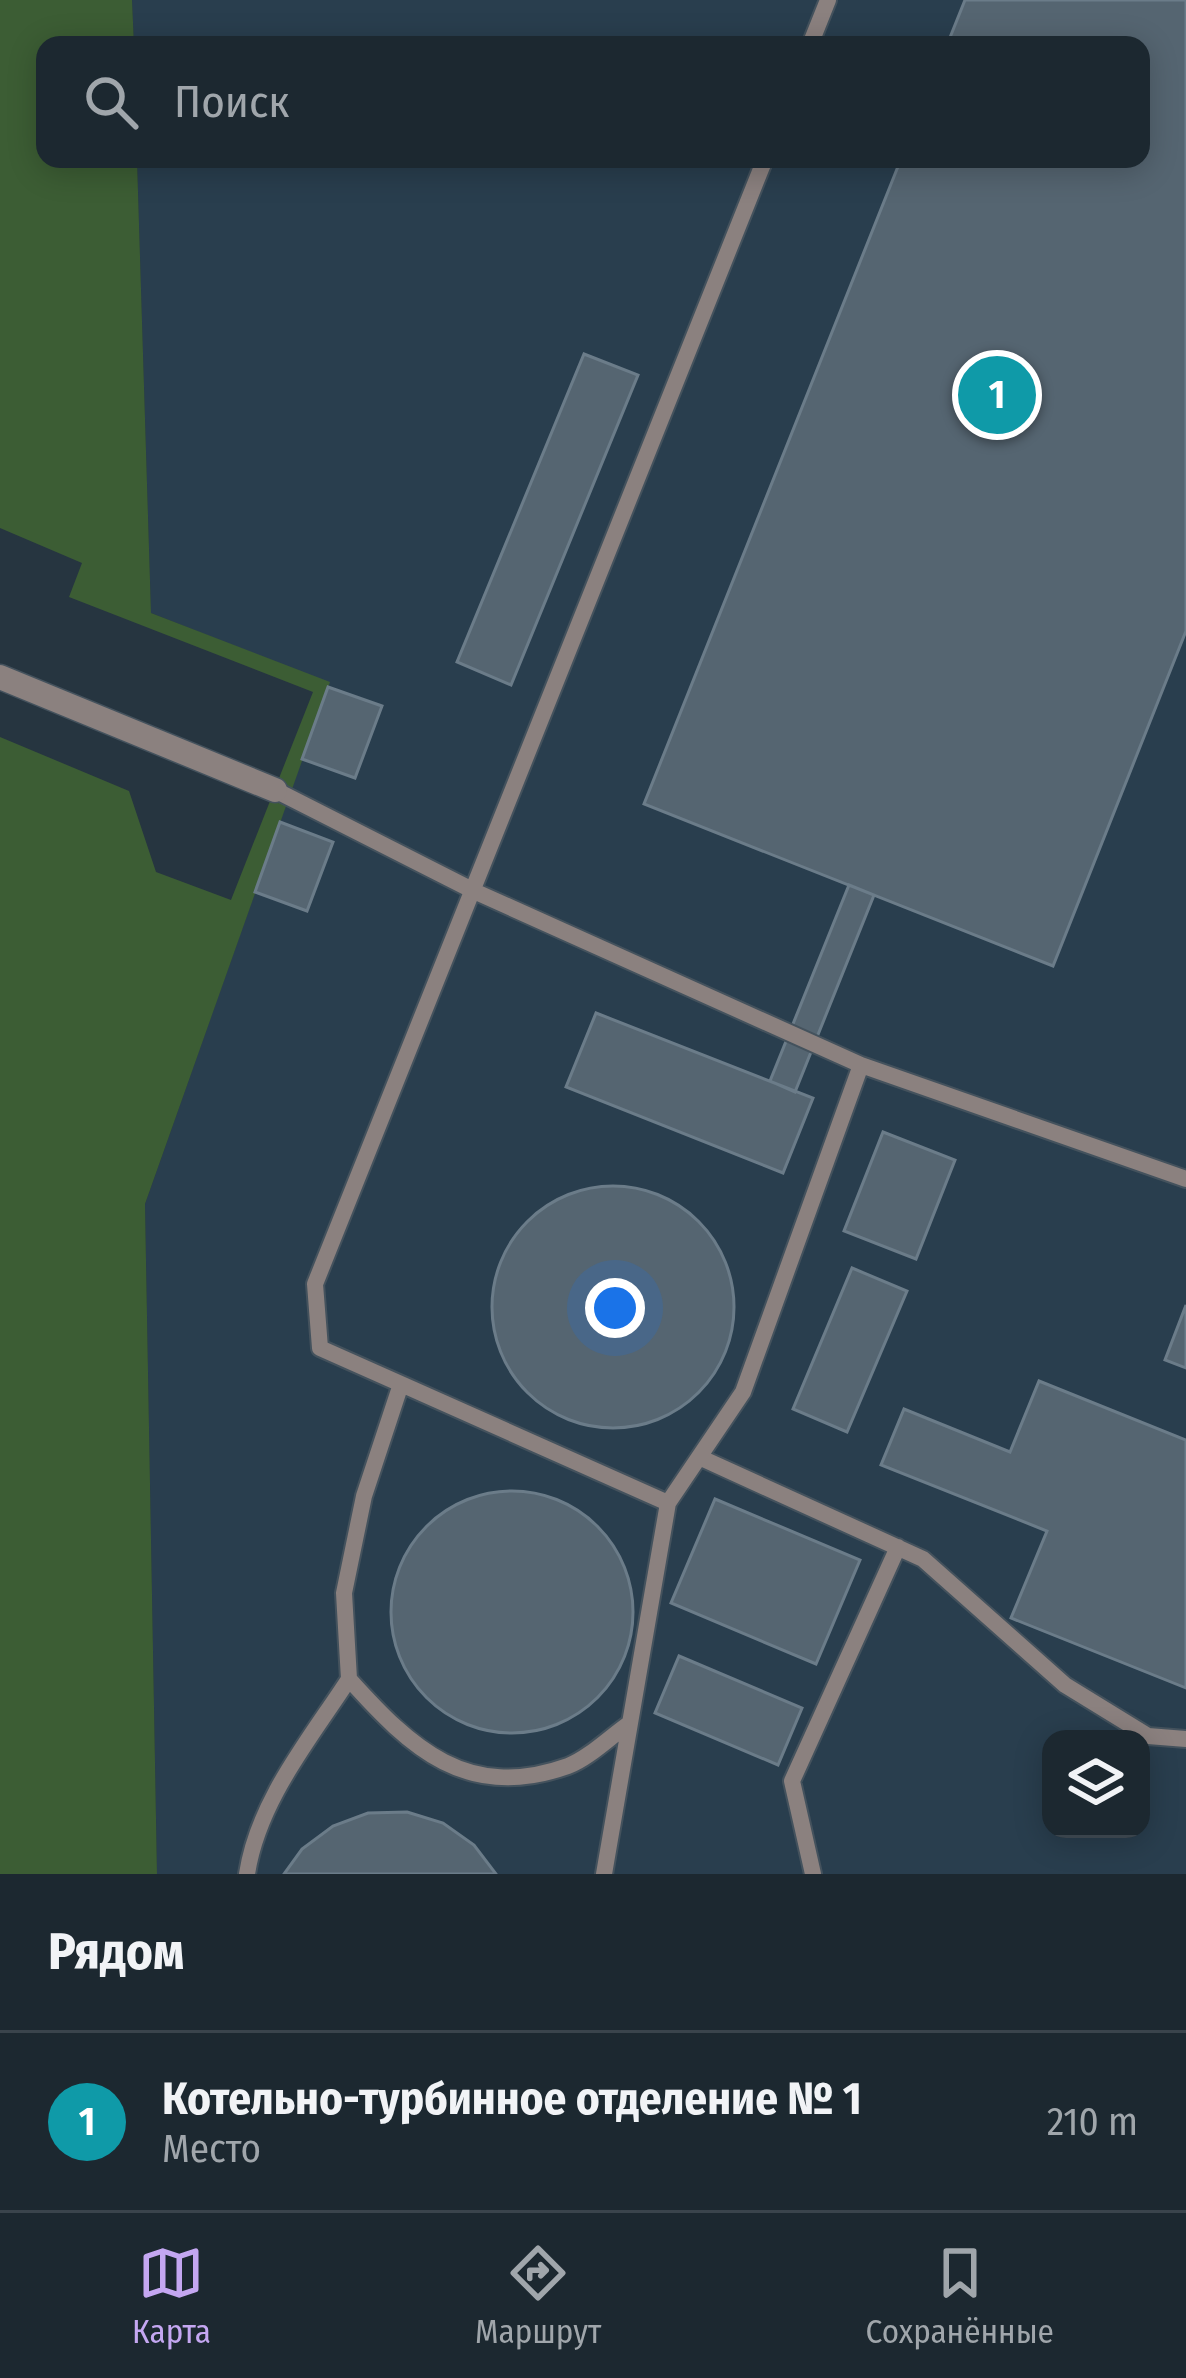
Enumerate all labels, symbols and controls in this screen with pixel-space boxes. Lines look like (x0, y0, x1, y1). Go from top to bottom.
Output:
search box (36, 36, 1150, 168)
icon: search (78, 69, 144, 135)
text: Поиск (174, 75, 289, 129)
pin: 1 (958, 350, 1036, 440)
your location (585, 1278, 645, 1338)
map controls (1042, 1730, 1150, 1838)
button: layers (1042, 1730, 1150, 1838)
text: Рядом (48, 1921, 184, 1983)
text: Котельно-турбинное отделение № 1 (162, 2072, 862, 2126)
text: 1 (79, 2099, 95, 2145)
text: 210 m (1047, 2099, 1138, 2145)
text: Место (162, 2126, 261, 2172)
tab: Карта (132, 2240, 211, 2352)
tab: Маршрут (475, 2240, 601, 2352)
tab: Сохранённые (866, 2240, 1054, 2352)

